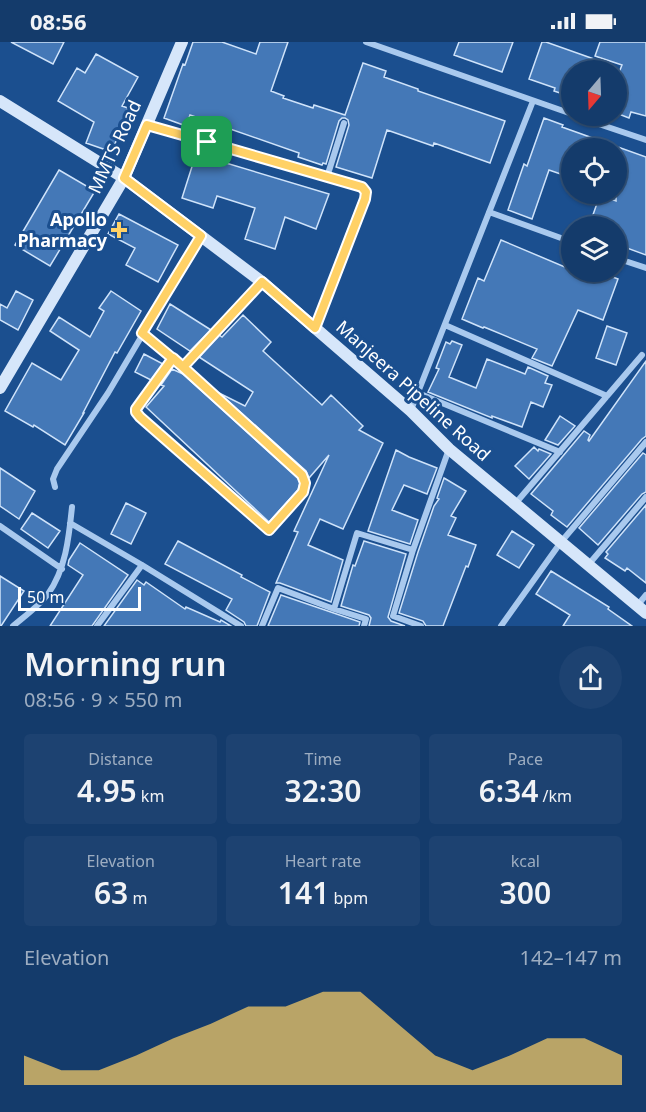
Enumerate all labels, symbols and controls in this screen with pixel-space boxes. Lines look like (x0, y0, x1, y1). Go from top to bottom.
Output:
text: 08:56 (30, 6, 87, 36)
north arrow (561, 60, 627, 126)
map controls (561, 60, 627, 282)
street label: MMTS Road (82, 96, 146, 197)
pin (181, 116, 232, 167)
icon: arrive (190, 125, 223, 158)
button: locate (561, 138, 627, 204)
place label: Apollo Pharmacy (17, 207, 108, 252)
button: layers (561, 216, 627, 282)
marker: Apollo Pharmacy (112, 223, 126, 237)
street label: Manjeera Pipeline Road (331, 315, 496, 466)
scale bar (18, 584, 141, 612)
text: 50 m (27, 586, 64, 608)
text: Morning run (24, 641, 226, 686)
button: share (559, 646, 622, 709)
text: 08:56 · 9 × 550 m (24, 686, 182, 713)
text: Distance (88, 748, 153, 770)
text: Time (304, 748, 342, 770)
text: Pace (508, 748, 543, 770)
text: 4.95 (77, 770, 137, 811)
text: 32:30 (285, 770, 361, 811)
text: 6:34 (479, 770, 538, 811)
text: km (137, 785, 164, 807)
text: /km (538, 785, 572, 807)
text: Elevation (87, 850, 155, 872)
text: Heart rate (285, 850, 361, 872)
text: kcal (511, 850, 540, 872)
text: 63 (94, 872, 128, 913)
text: 141 (278, 872, 329, 913)
text: 300 (500, 872, 551, 913)
text: m (128, 887, 147, 909)
text: bpm (329, 887, 368, 909)
text: Elevation (24, 944, 109, 971)
text: 142–147 m (519, 944, 622, 971)

